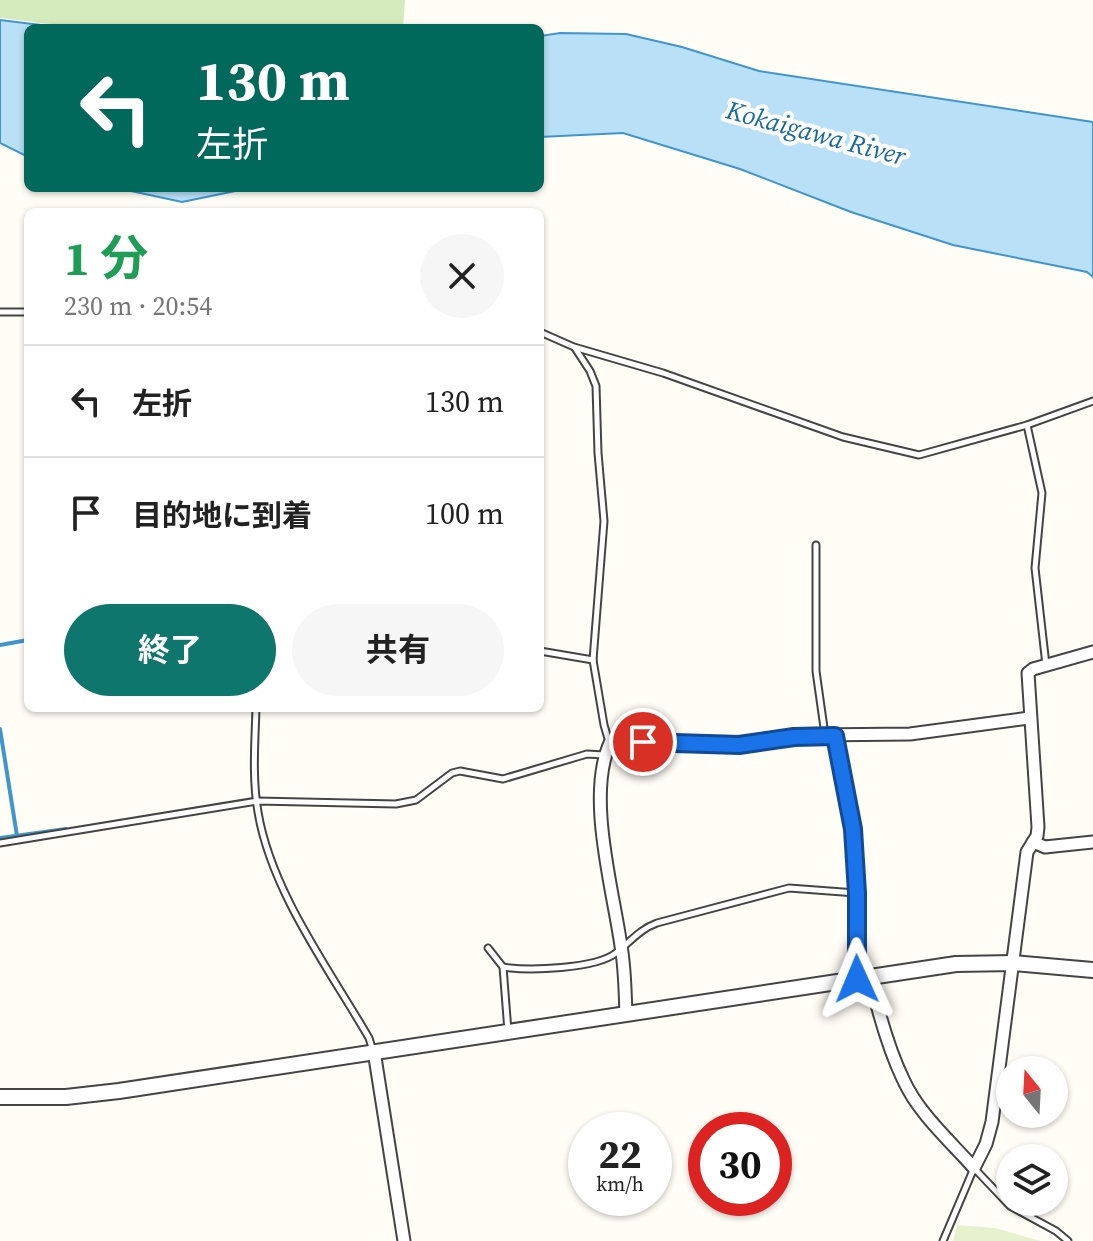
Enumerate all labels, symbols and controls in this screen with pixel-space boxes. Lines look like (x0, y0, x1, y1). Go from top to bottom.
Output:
text: 130 m (196, 42, 350, 119)
icon: left (64, 56, 168, 160)
water label: Kokaigawa River (721, 92, 910, 174)
text: 左折 (196, 120, 268, 169)
text: 1 分 (64, 225, 148, 291)
button: close (420, 234, 504, 318)
text: 230 m · 20:54 (64, 288, 212, 324)
icon: left (64, 379, 108, 423)
text: 130 m (425, 381, 504, 422)
text: 左折 (132, 383, 192, 424)
icon: arrive (64, 491, 108, 535)
text: 100 m (425, 493, 504, 534)
text: 目的地に到着 (132, 495, 312, 536)
button: 終了 (64, 604, 276, 696)
button: 共有 (292, 604, 504, 696)
pin (609, 708, 677, 776)
icon: arrive (621, 720, 665, 764)
position arrow (815, 937, 899, 1021)
north arrow (996, 1056, 1068, 1128)
map controls (996, 1056, 1068, 1216)
speed limit sign: 30 (688, 1112, 792, 1216)
text: 22 (598, 1127, 642, 1181)
button: layers (996, 1144, 1068, 1216)
text: km/h (596, 1170, 644, 1198)

